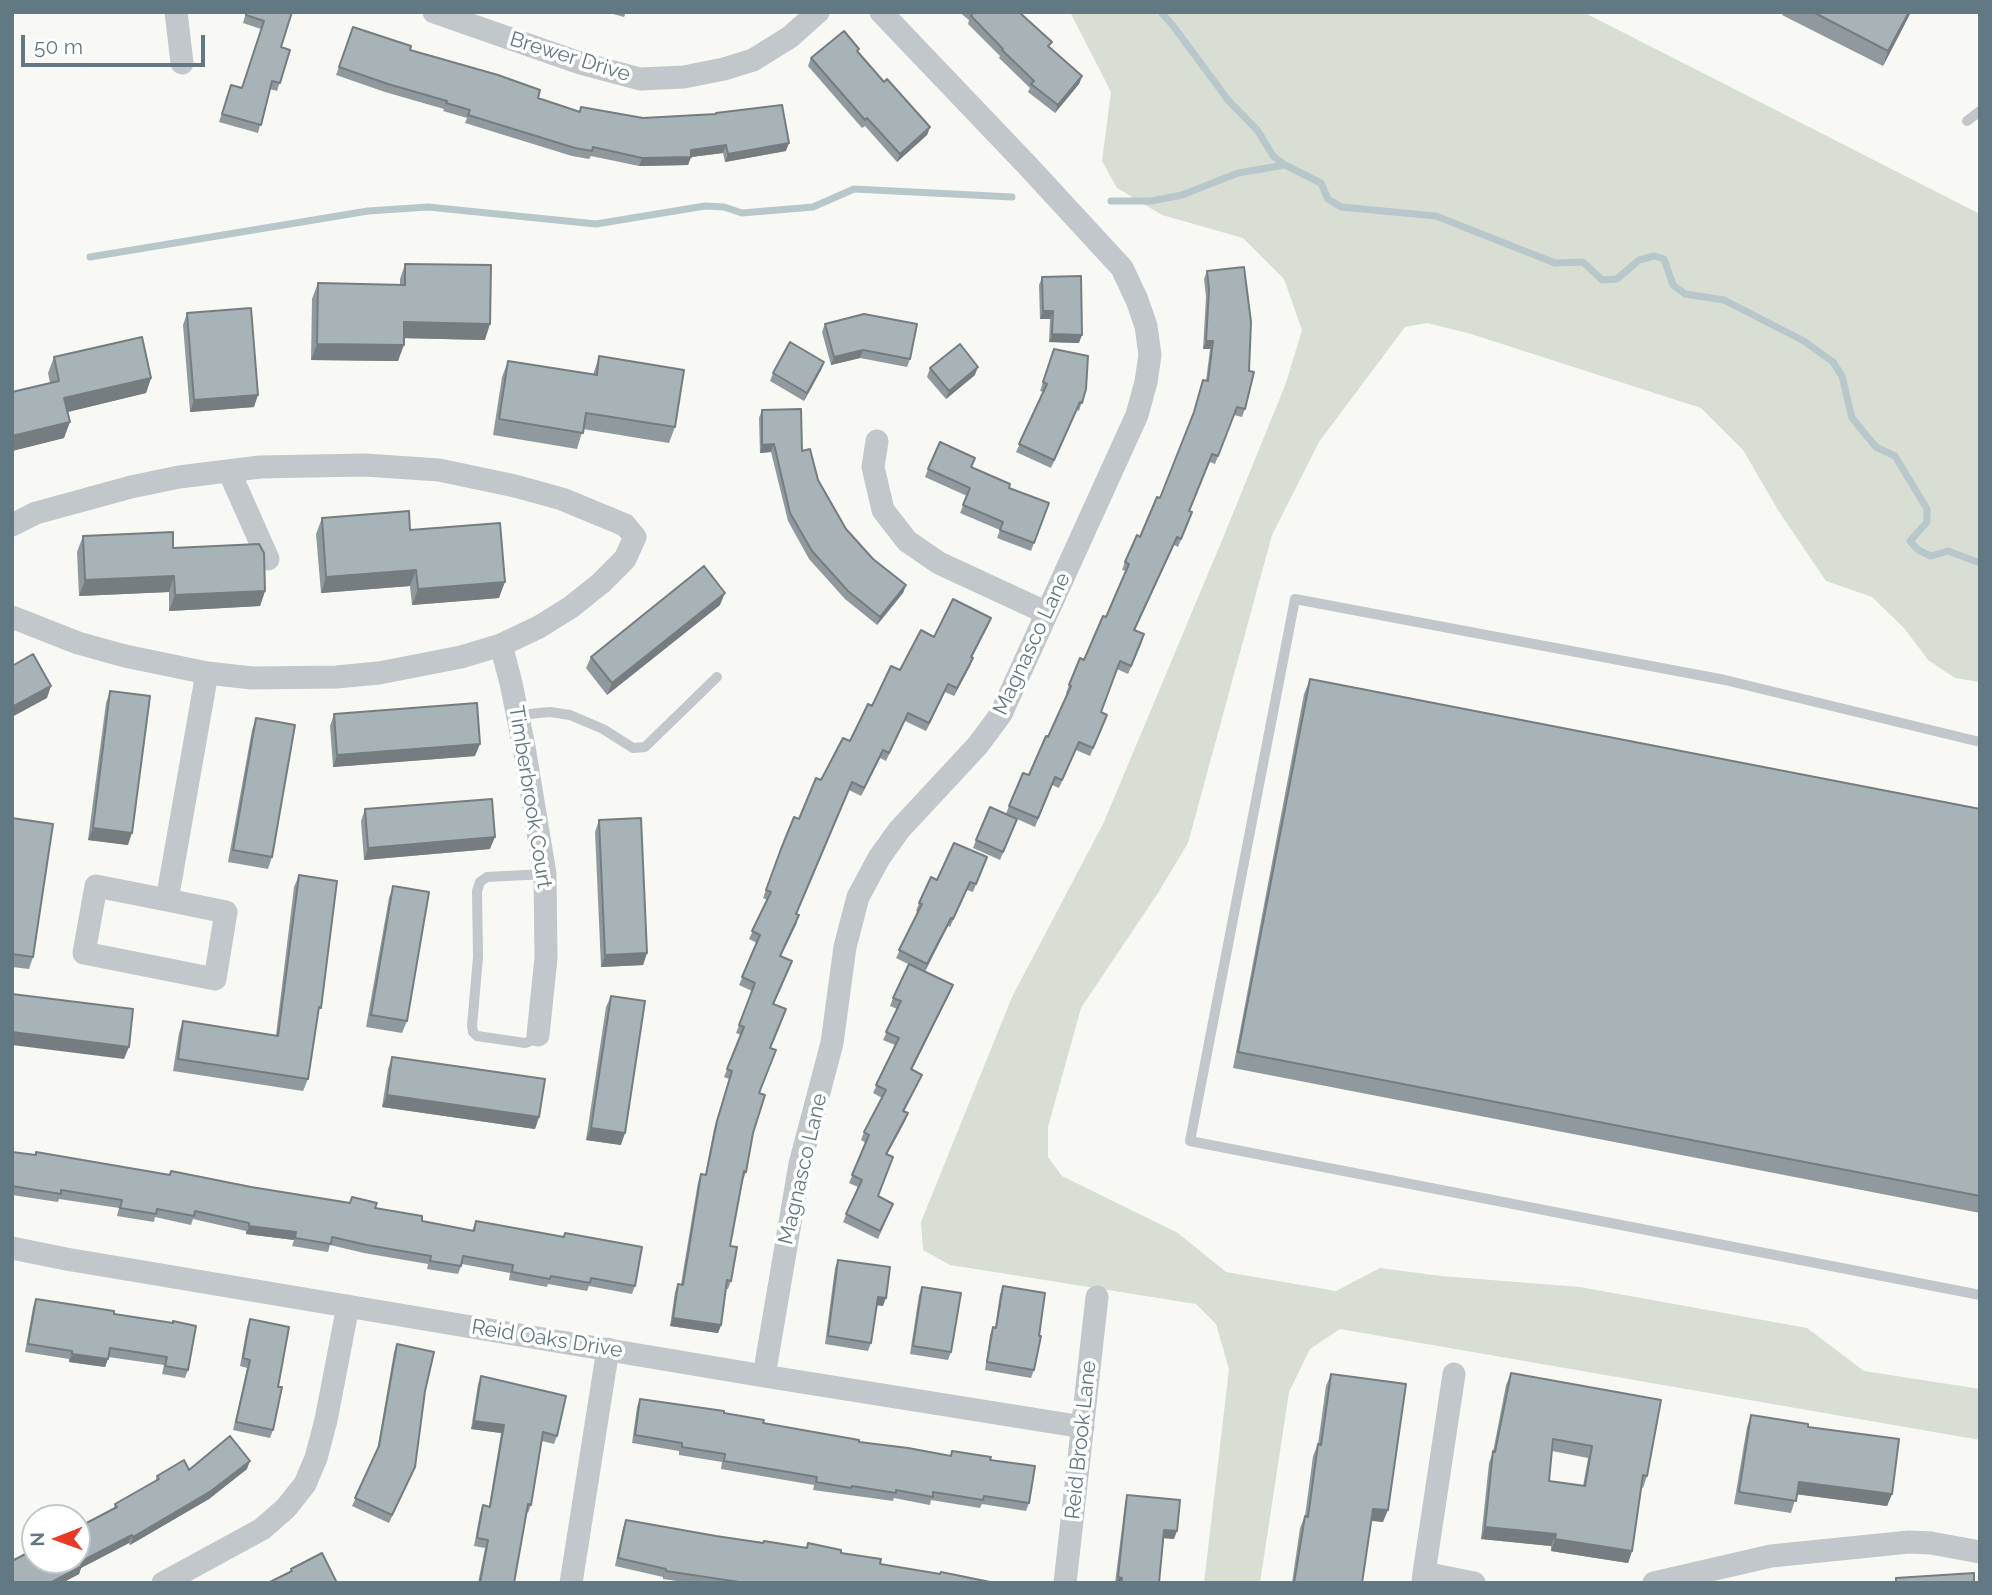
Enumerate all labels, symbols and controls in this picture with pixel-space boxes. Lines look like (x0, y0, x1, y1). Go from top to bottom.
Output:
scale bar (24, 21, 208, 65)
street label: Brewer Drive (507, 27, 633, 87)
text: 50 m (34, 34, 83, 59)
street label: Magnasco Lane (988, 569, 1076, 719)
street label: Timberbrook Court (503, 704, 557, 890)
street label: Magnasco Lane (773, 1091, 833, 1247)
street label: Reid Oaks Drive (470, 1315, 624, 1363)
street label: Reid Brook Lane (1060, 1359, 1102, 1521)
north arrow (21, 1504, 91, 1574)
text: N (26, 1532, 48, 1547)

